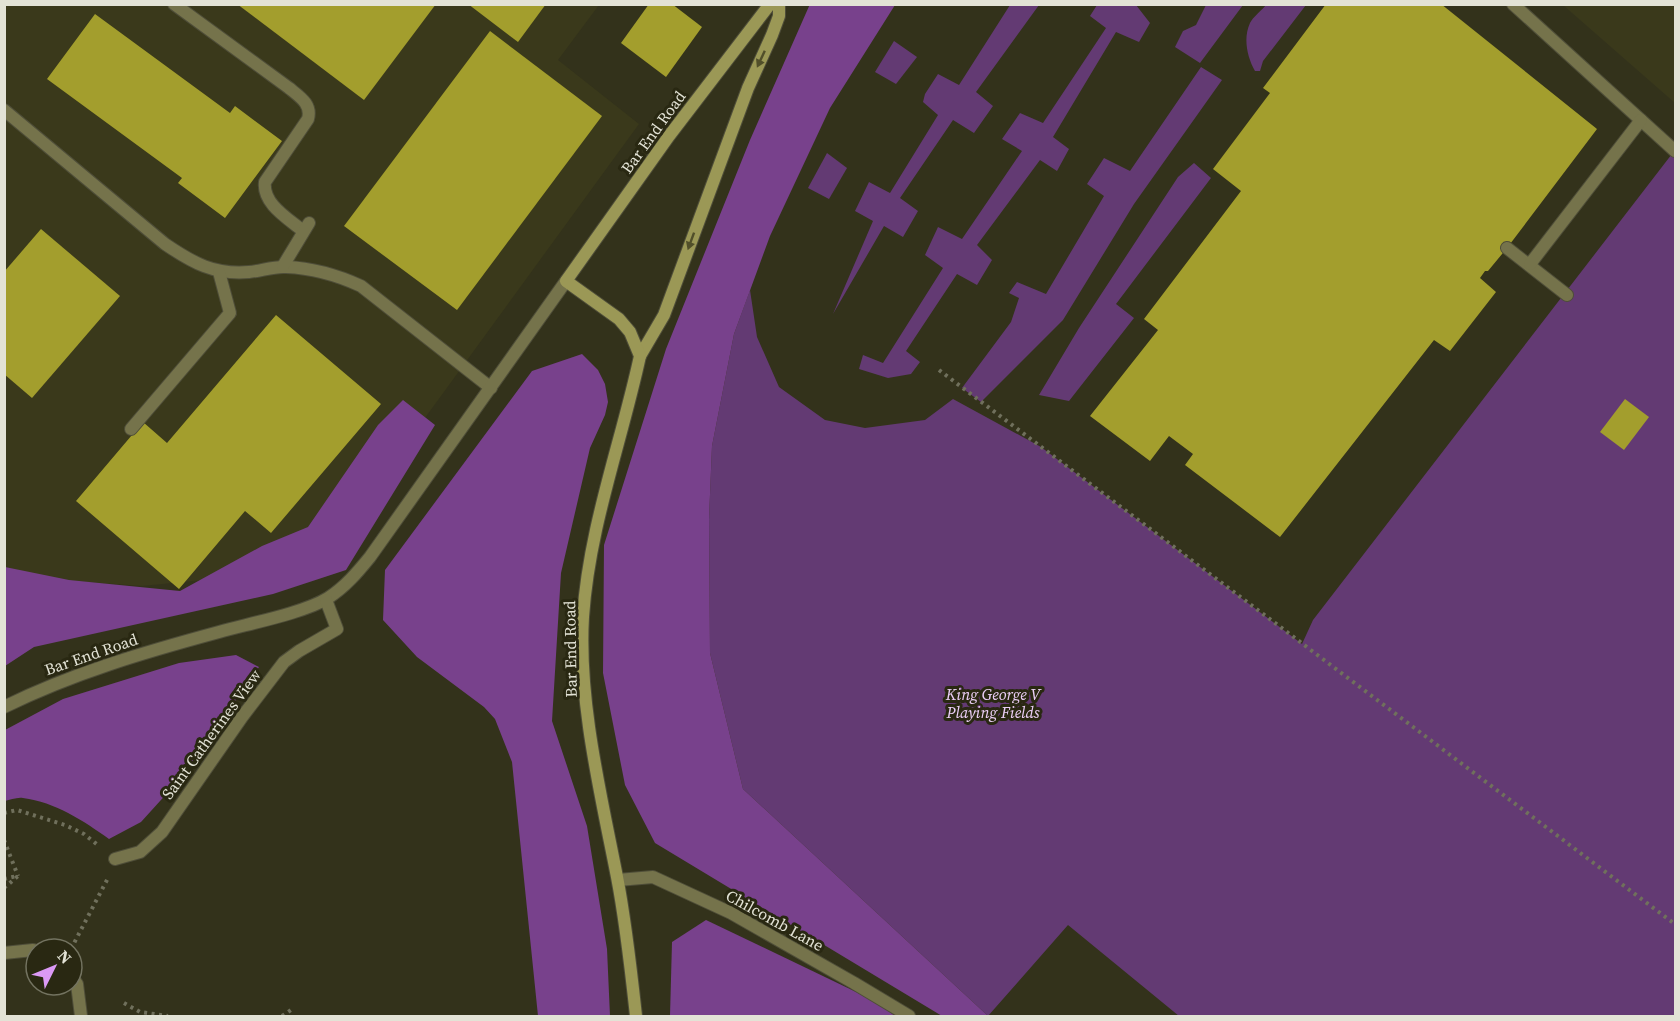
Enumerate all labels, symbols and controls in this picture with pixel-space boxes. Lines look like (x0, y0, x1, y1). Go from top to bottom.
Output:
one-way arrow (756, 51, 765, 68)
street label: Bar End Road (616, 86, 690, 178)
one-way arrow (686, 232, 695, 250)
street label: Bar End Road (558, 600, 582, 698)
street label: Bar End Road (42, 628, 140, 680)
street label: Saint Catherines View (156, 664, 266, 803)
park label: King George V Playing Fields (945, 683, 1042, 723)
street label: Chilcomb Lane (722, 884, 828, 956)
north arrow (24, 937, 84, 997)
text: N (53, 945, 77, 969)

